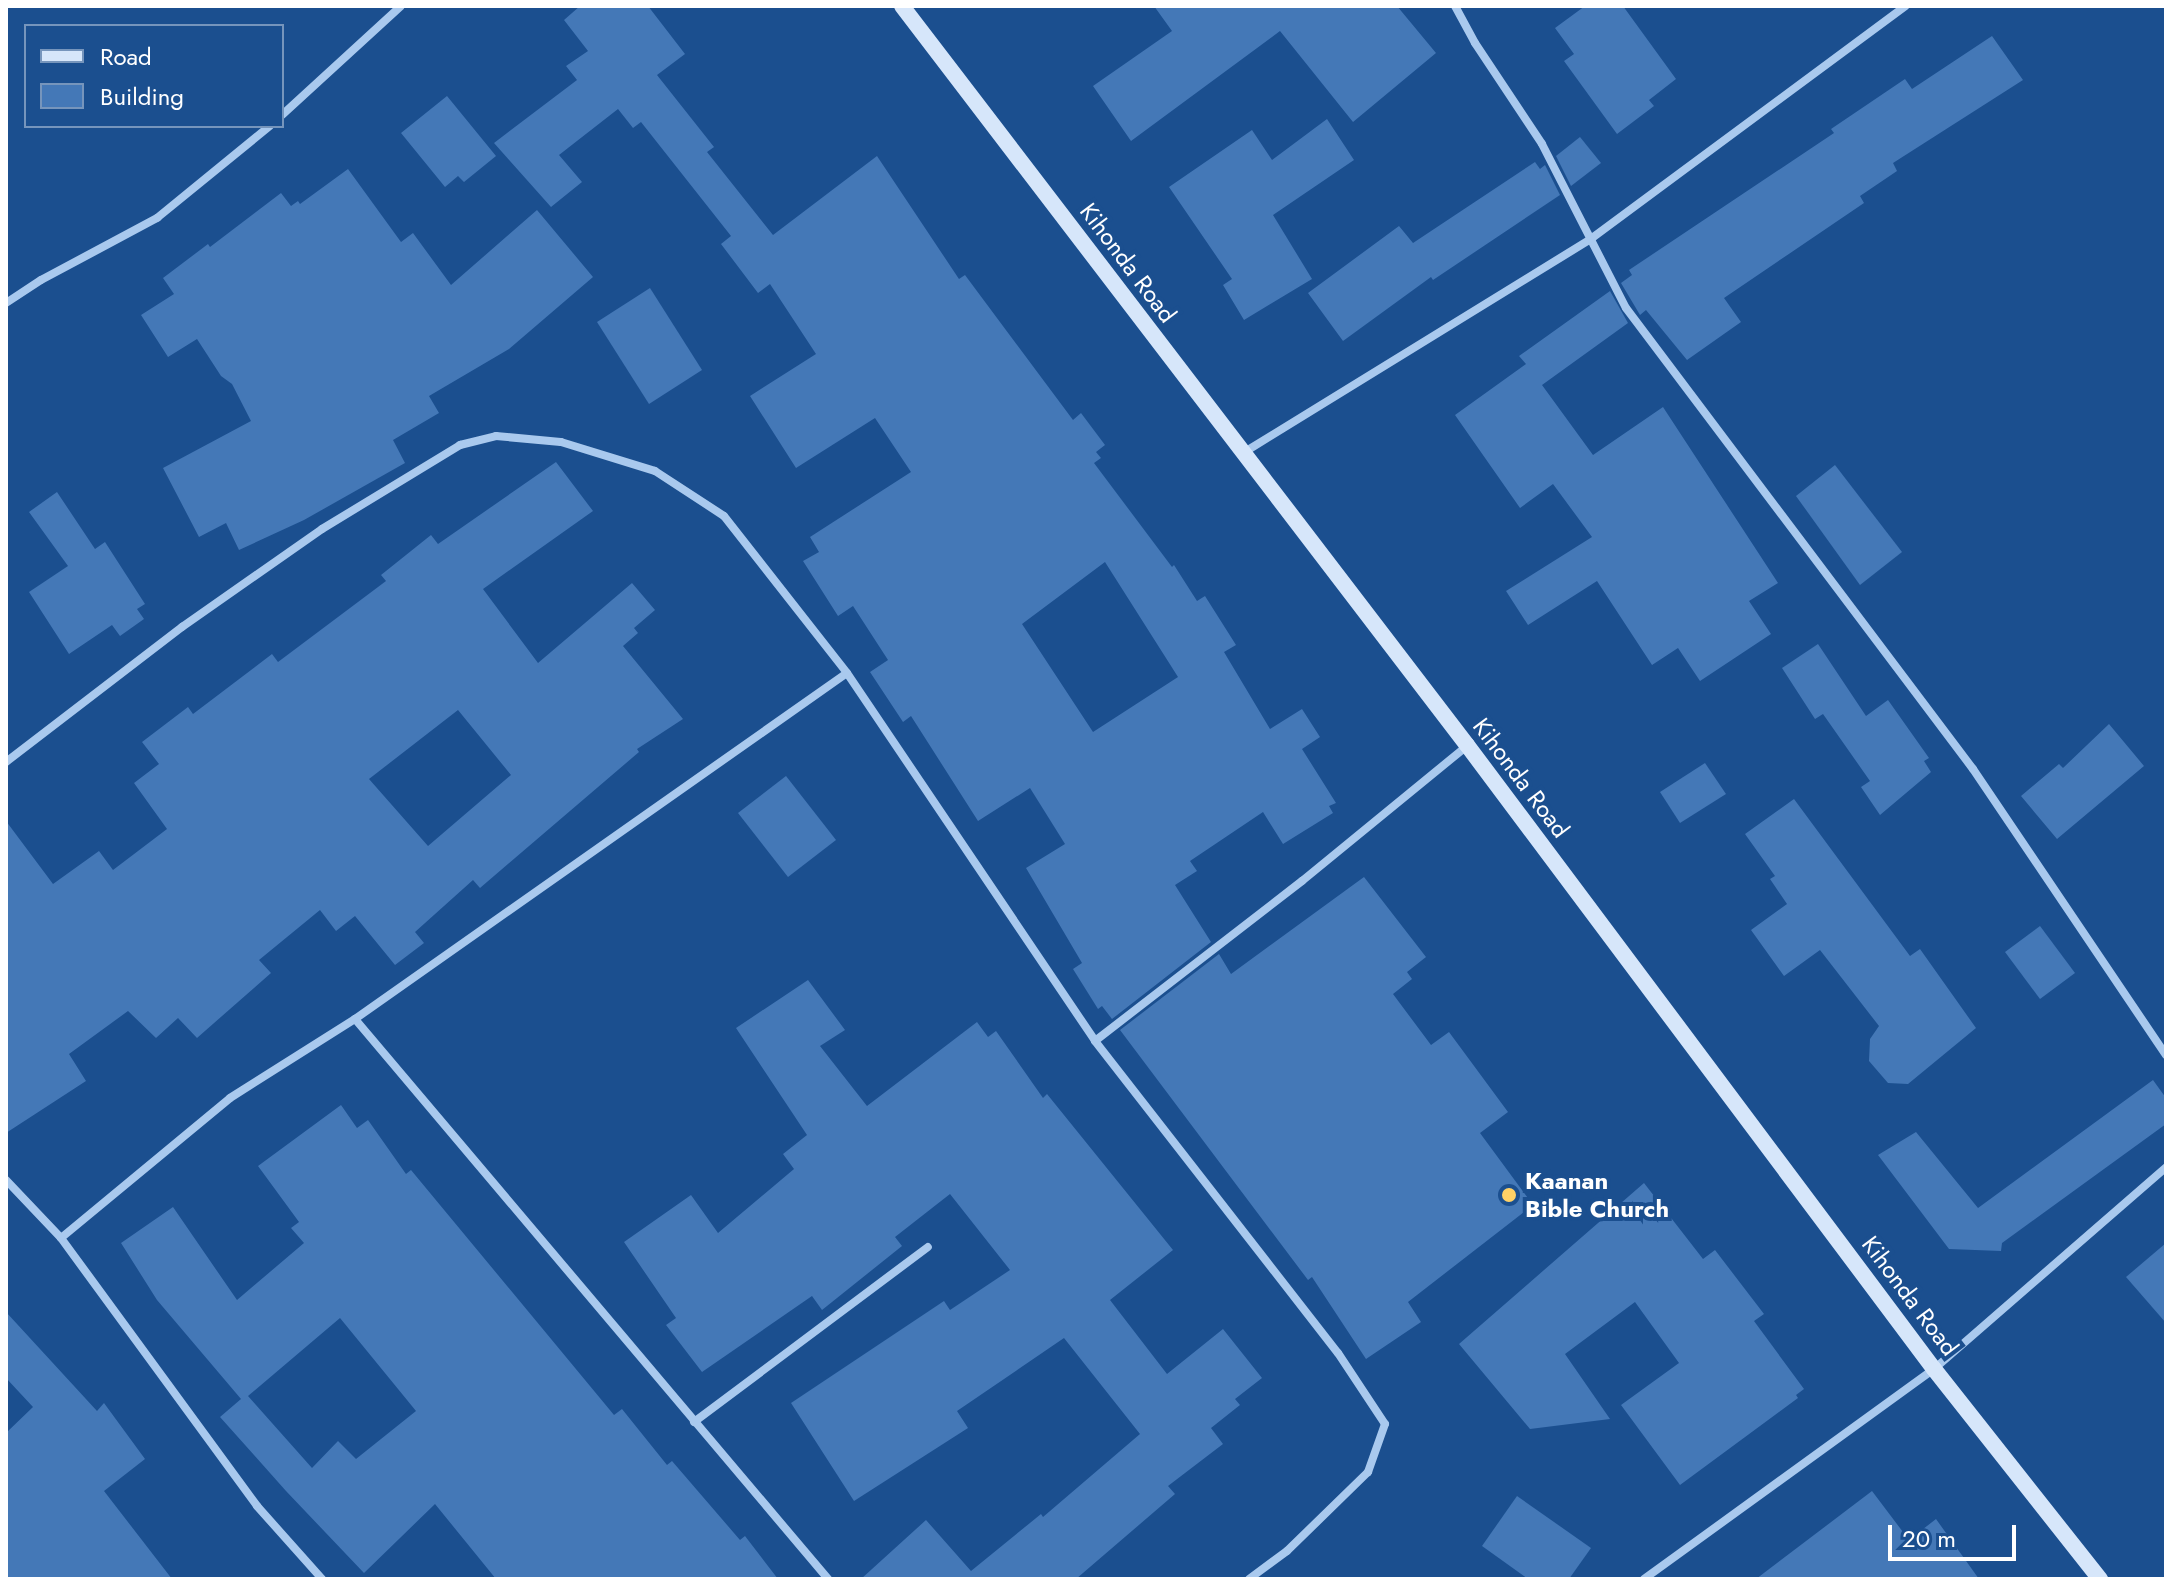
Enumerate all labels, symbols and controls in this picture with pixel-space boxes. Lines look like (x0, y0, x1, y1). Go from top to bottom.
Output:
legend (24, 24, 284, 128)
text: Road (100, 39, 152, 74)
text: Building (100, 79, 184, 114)
street label: Kihonda Road (1074, 198, 1182, 328)
street label: Kihonda Road (1467, 713, 1575, 843)
place label: Kaanan Bible Church (1525, 1167, 1669, 1223)
marker: Kaanan Bible Church (1500, 1186, 1518, 1204)
street label: Kihonda Road (1856, 1231, 1964, 1361)
scale bar (1892, 1509, 2020, 1559)
text: 20 m (1902, 1521, 1956, 1556)

